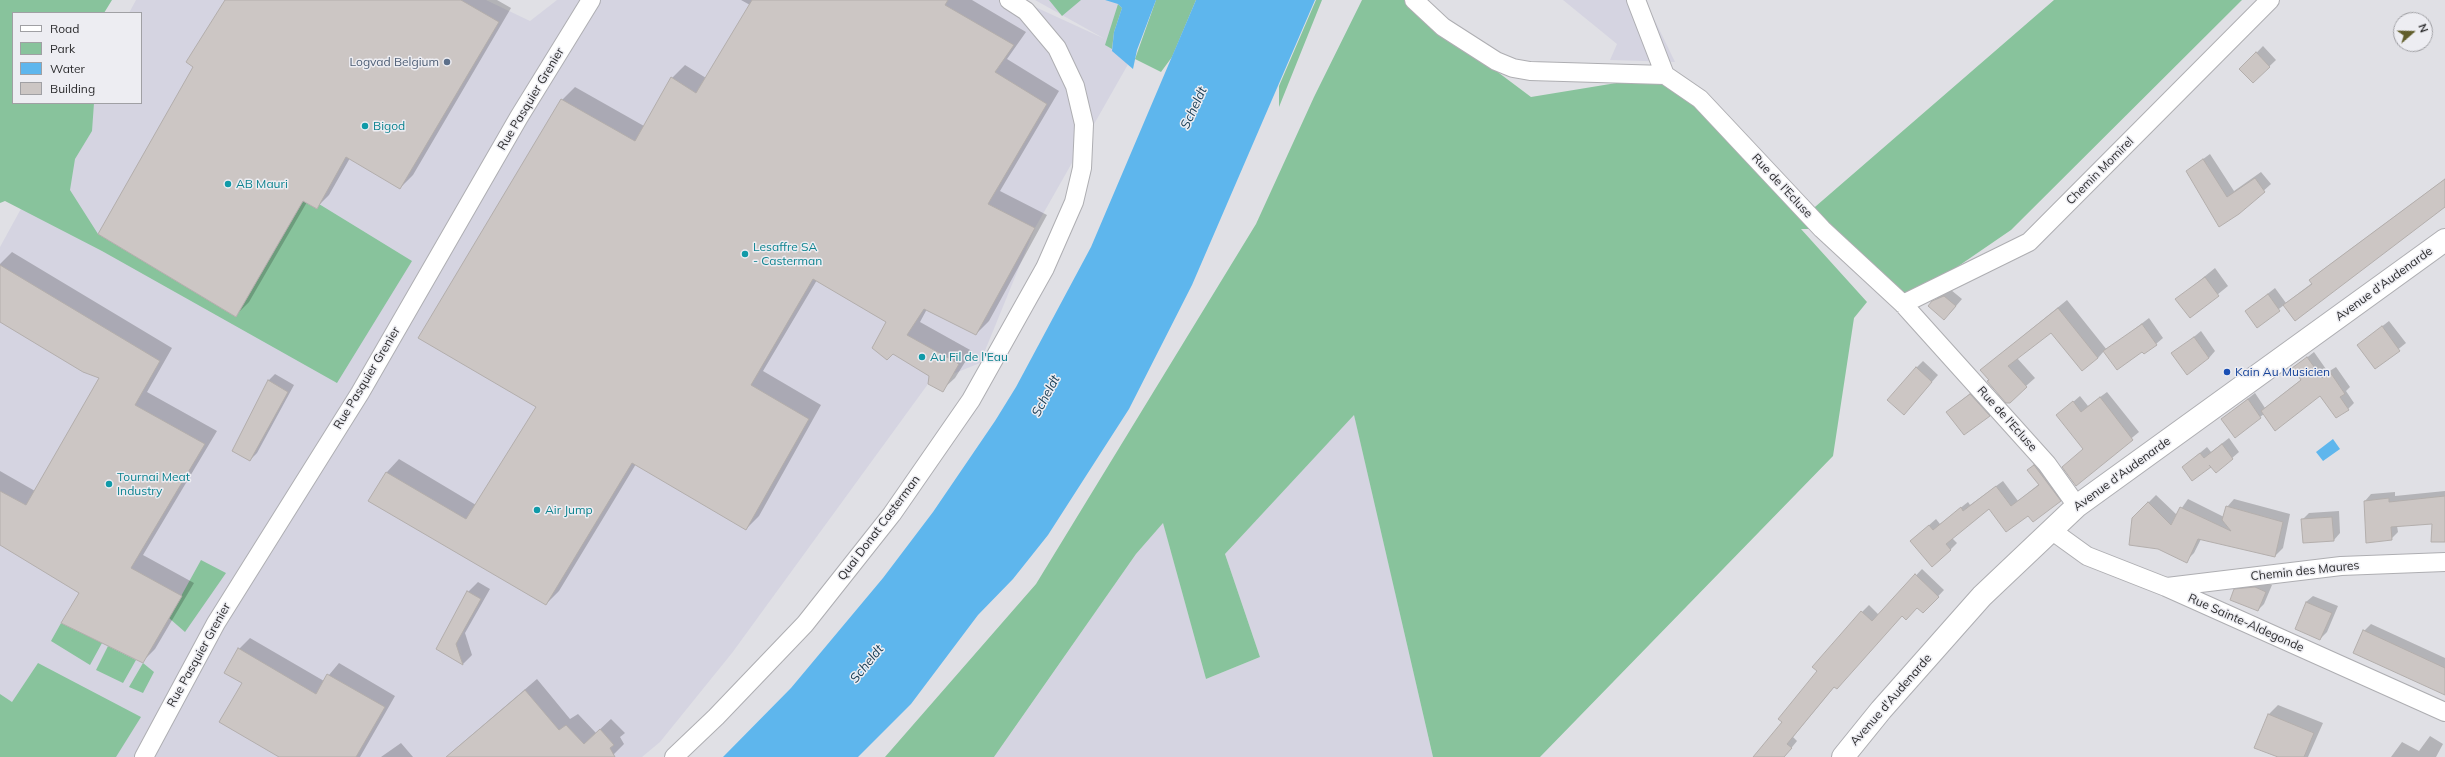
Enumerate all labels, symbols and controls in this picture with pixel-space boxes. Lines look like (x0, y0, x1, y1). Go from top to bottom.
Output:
legend (12, 12, 142, 104)
north arrow (2393, 12, 2433, 52)
text: Road (50, 21, 79, 36)
text: N (2415, 22, 2431, 35)
text: Park (50, 41, 75, 56)
street label: Rue Pasquier Grenier (495, 45, 567, 153)
place label: Logvad Belgium (350, 55, 439, 69)
marker: Logvad Belgium (442, 57, 452, 67)
text: Water (50, 61, 85, 76)
text: Building (50, 81, 95, 96)
water label: Scheldt (1177, 84, 1211, 132)
place label: Bigod (373, 119, 405, 133)
marker: Bigod (360, 121, 370, 131)
street label: Chemin Momirel (2063, 134, 2137, 208)
street label: Rue de l'Ecluse (1749, 151, 1815, 221)
place label: AB Mauri (236, 177, 288, 191)
marker: AB Mauri (223, 179, 233, 189)
place label: Lesaffre SA - Casterman (753, 240, 822, 268)
street label: Avenue d'Audenarde (2333, 244, 2435, 324)
marker: Lesaffre SA - Casterman (740, 249, 750, 259)
street label: Rue Pasquier Grenier (331, 324, 403, 432)
place label: Au Fil de l'Eau (930, 350, 1008, 364)
marker: Au Fil de l'Eau (917, 352, 927, 362)
place label: Kain Au Musicien (2235, 365, 2330, 379)
marker: Kain Au Musicien (2222, 367, 2232, 377)
water label: Scheldt (1029, 373, 1063, 419)
street label: Rue de l'Ecluse (1974, 384, 2040, 454)
street label: Avenue d'Audenarde (2071, 434, 2173, 514)
place label: Tournai Meat Industry (117, 470, 190, 498)
street label: Quai Donat Casterman (835, 473, 923, 583)
marker: Tournai Meat Industry (104, 479, 114, 489)
place label: Air Jump (545, 503, 593, 517)
marker: Air Jump (532, 505, 542, 515)
street label: Chemin des Maures (2250, 558, 2360, 584)
street label: Rue Sainte-Aldegonde (2186, 591, 2306, 655)
street label: Rue Pasquier Grenier (164, 600, 234, 710)
water label: Scheldt (847, 642, 887, 686)
street label: Avenue d'Audenarde (1847, 651, 1935, 749)

